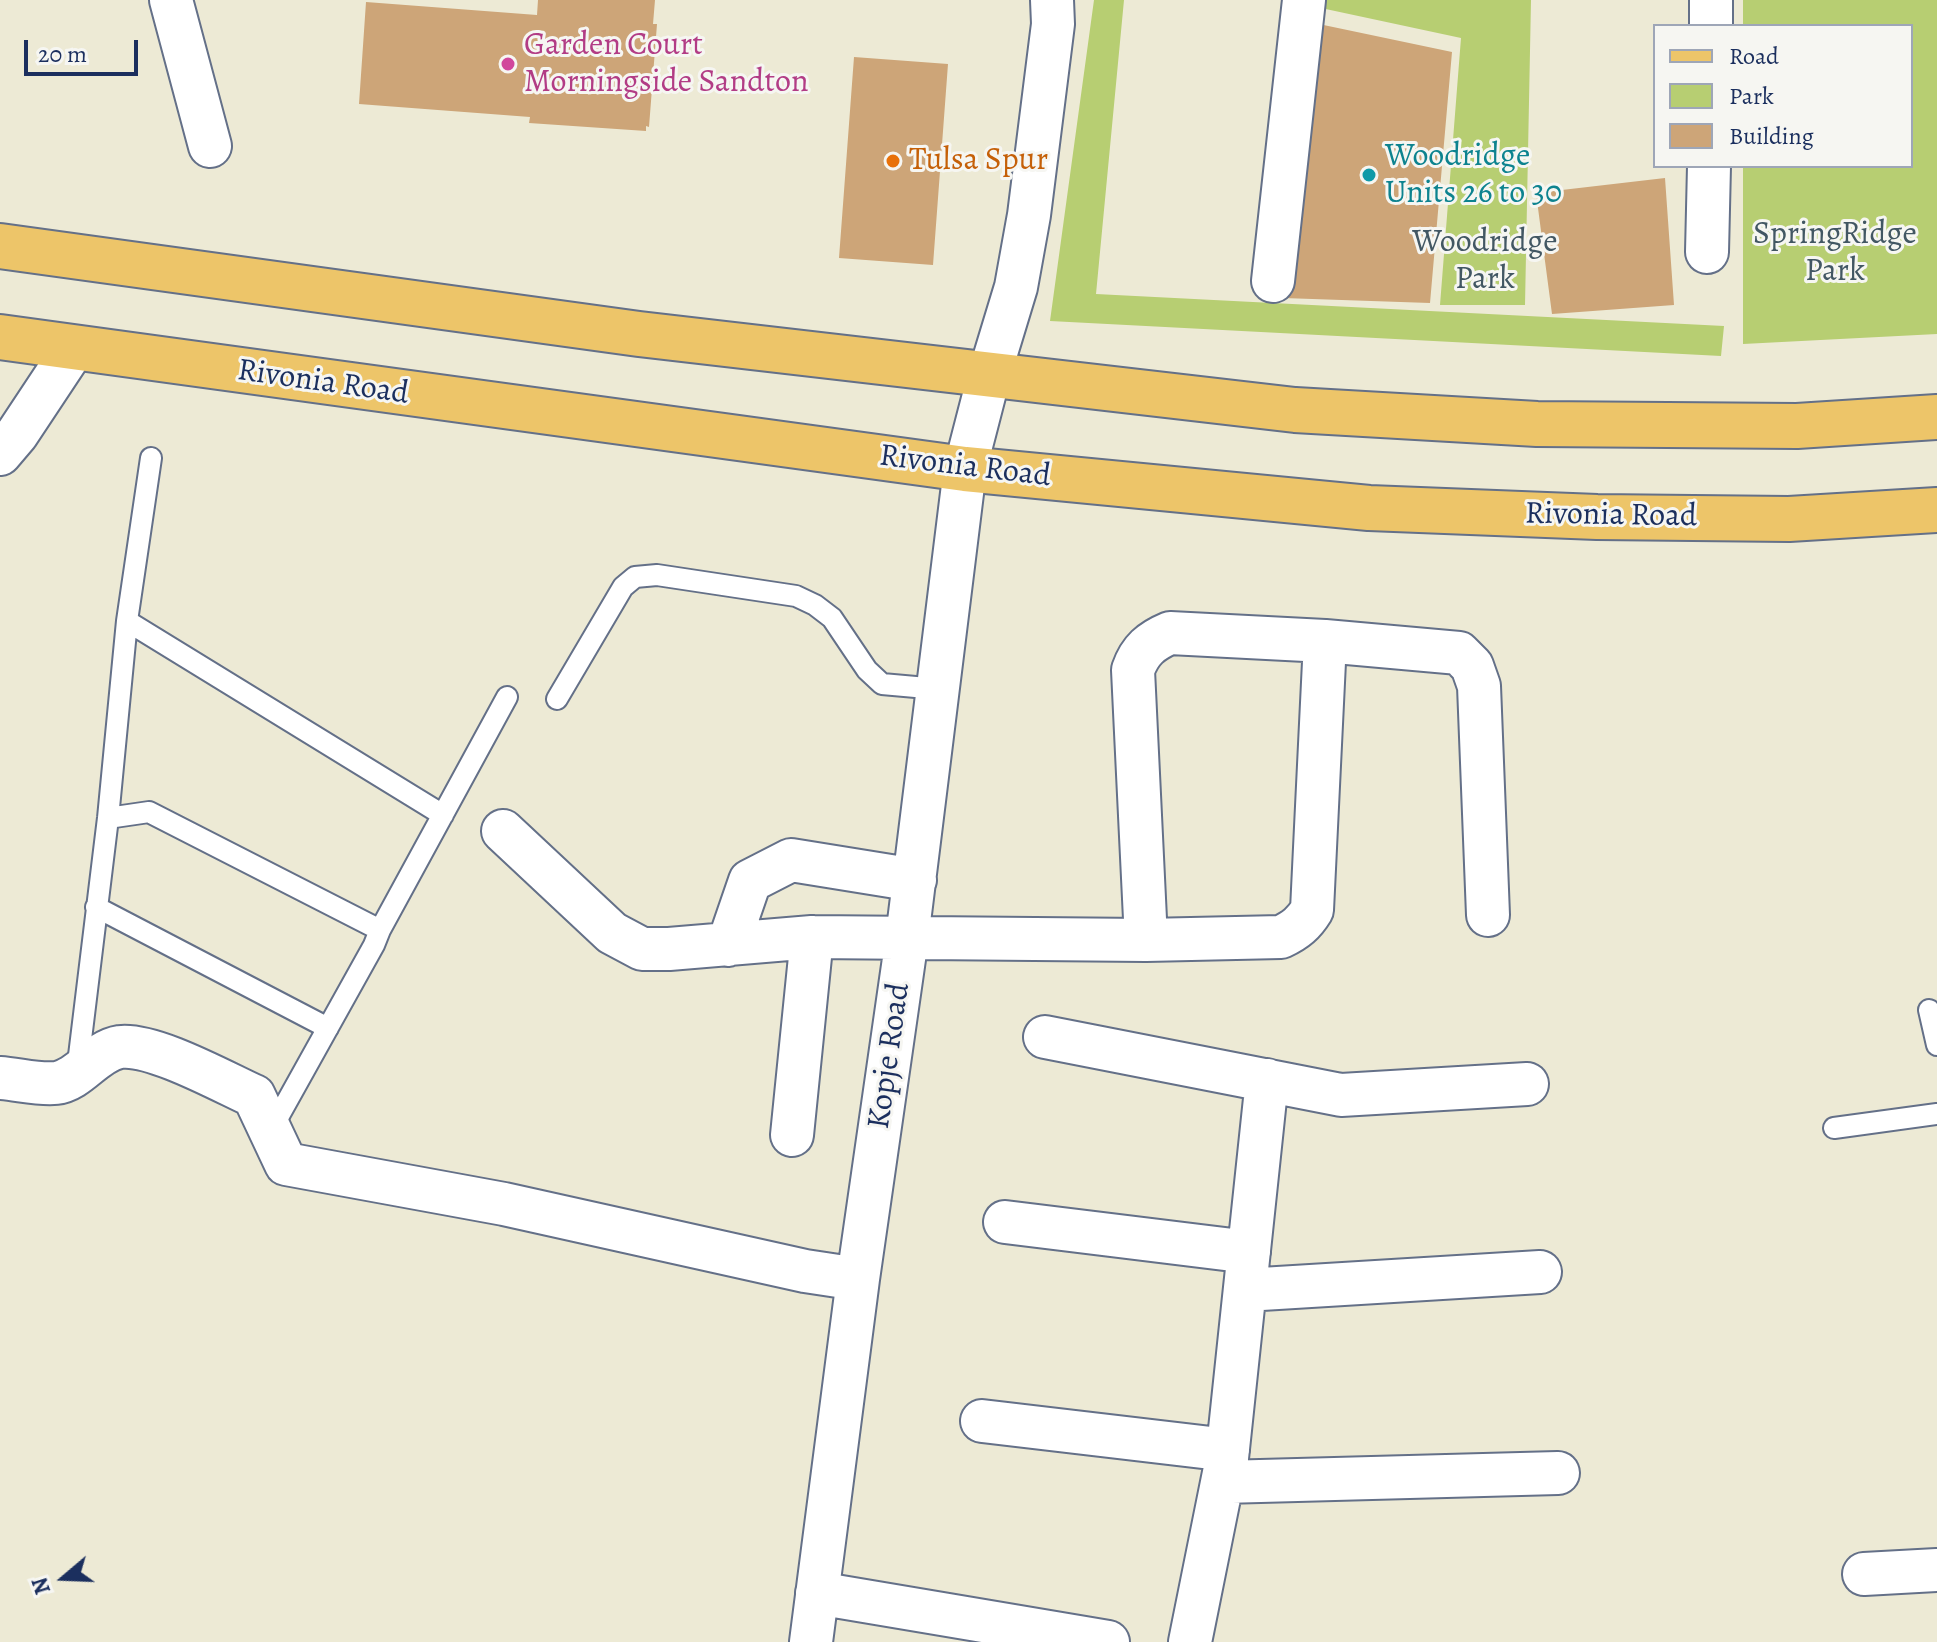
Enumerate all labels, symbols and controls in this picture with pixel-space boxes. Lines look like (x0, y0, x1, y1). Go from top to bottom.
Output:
scale bar (28, 24, 142, 74)
legend (1653, 24, 1913, 168)
place label: Garden Court Morningside Sandton (524, 27, 809, 102)
text: 20 m (38, 38, 87, 70)
text: Road (1729, 40, 1779, 72)
marker: Garden Court Morningside Sandton (499, 55, 517, 73)
text: Park (1729, 80, 1774, 112)
text: Building (1729, 120, 1814, 152)
place label: Woodridge Units 26 to 30 (1385, 138, 1562, 213)
place label: Tulsa Spur (909, 142, 1048, 180)
marker: Tulsa Spur (884, 152, 902, 170)
marker: Woodridge Units 26 to 30 (1360, 166, 1378, 184)
park label: SpringRidge Park (1753, 216, 1917, 291)
park label: Woodridge Park (1412, 224, 1558, 299)
street label: Rivonia Road (235, 352, 411, 414)
street label: Rivonia Road (877, 437, 1053, 497)
street label: Rivonia Road (1525, 495, 1697, 537)
street label: Kopje Road (861, 980, 919, 1132)
north arrow (24, 1538, 104, 1618)
text: N (25, 1573, 58, 1598)

